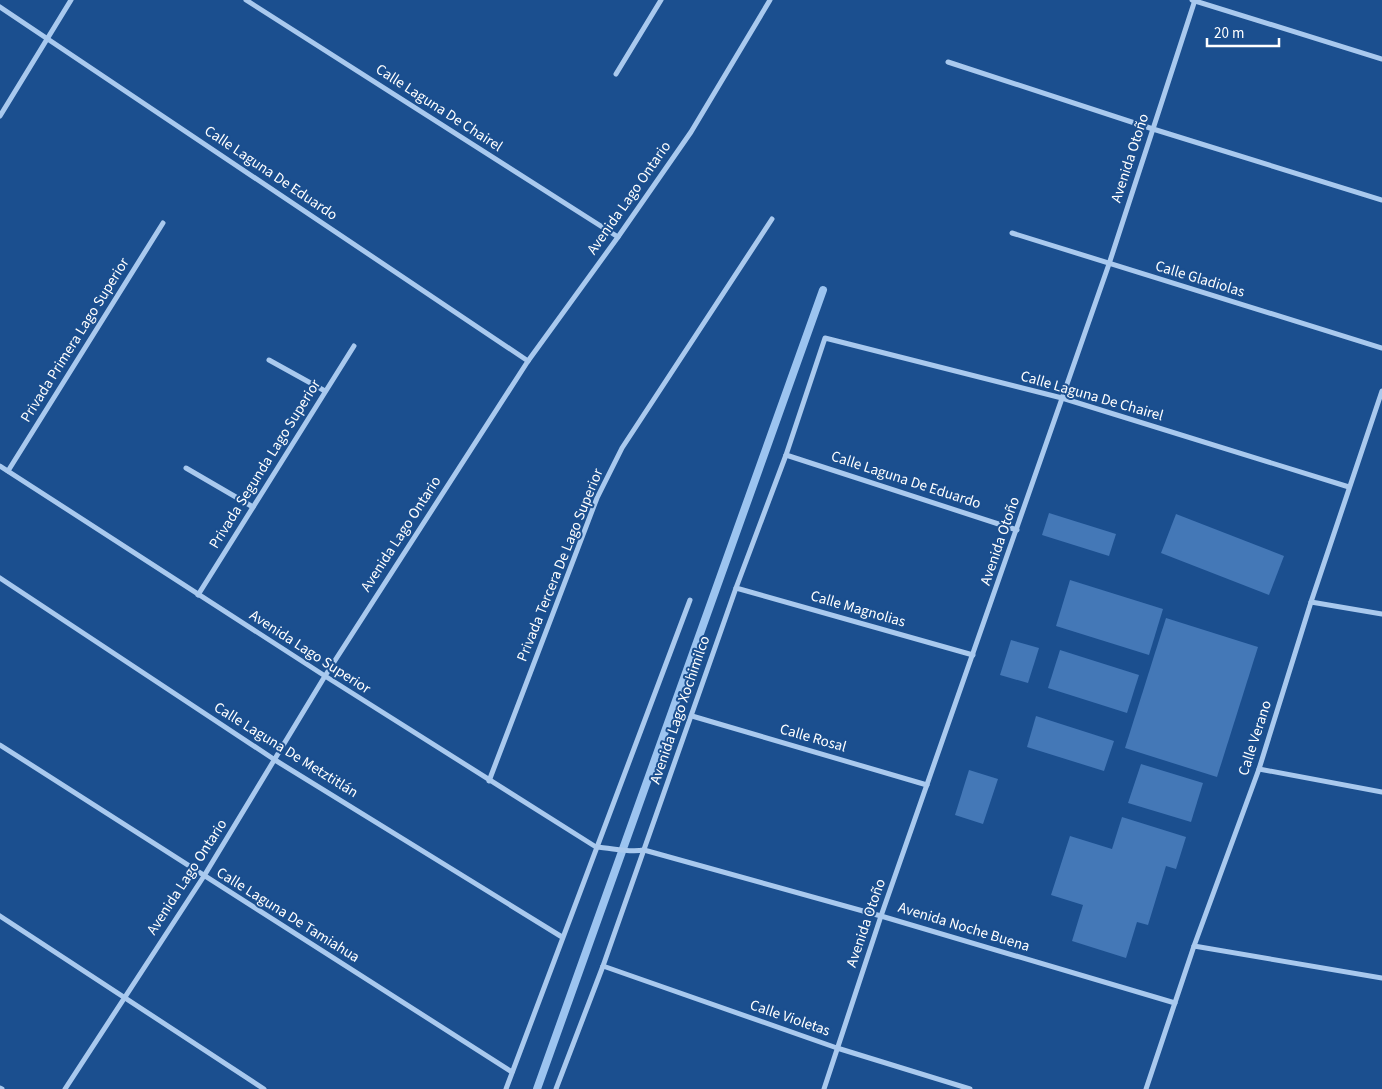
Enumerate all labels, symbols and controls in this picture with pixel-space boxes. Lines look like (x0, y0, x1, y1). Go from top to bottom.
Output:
scale bar (1207, 15, 1280, 47)
text: 20 m (1214, 23, 1244, 44)
street label: Calle Laguna De Chairel (371, 59, 507, 157)
street label: Avenida Otoño (1106, 111, 1154, 205)
street label: Calle Laguna De Eduardo (200, 121, 342, 225)
street label: Avenida Lago Ontario (582, 137, 676, 259)
street label: Privada Primera Lago Superior (16, 253, 135, 426)
street label: Calle Gladiolas (1153, 255, 1247, 303)
street label: Calle Laguna De Chairel (1018, 366, 1166, 426)
street label: Privada Segunda Lago Superior (204, 375, 326, 553)
street label: Calle Laguna De Eduardo (828, 446, 984, 514)
street label: Privada Tercera De Lago Superior (512, 465, 609, 665)
street label: Avenida Lago Ontario (356, 472, 446, 596)
street label: Avenida Otoño (975, 494, 1025, 588)
street label: Calle Magnolias (808, 585, 908, 633)
street label: Avenida Lago Superior (245, 605, 375, 700)
street label: Avenida Lago Xochimilco (645, 633, 715, 787)
street label: Calle Laguna De Metztitlán (210, 697, 362, 803)
street label: Calle Verano (1233, 698, 1277, 778)
street label: Calle Rosal (777, 718, 849, 758)
street label: Avenida Lago Ontario (142, 815, 232, 939)
street label: Calle Laguna De Tamiahua (212, 862, 364, 968)
street label: Avenida Otoño (841, 876, 891, 970)
street label: Avenida Noche Buena (896, 897, 1032, 957)
street label: Calle Violetas (747, 994, 833, 1042)

